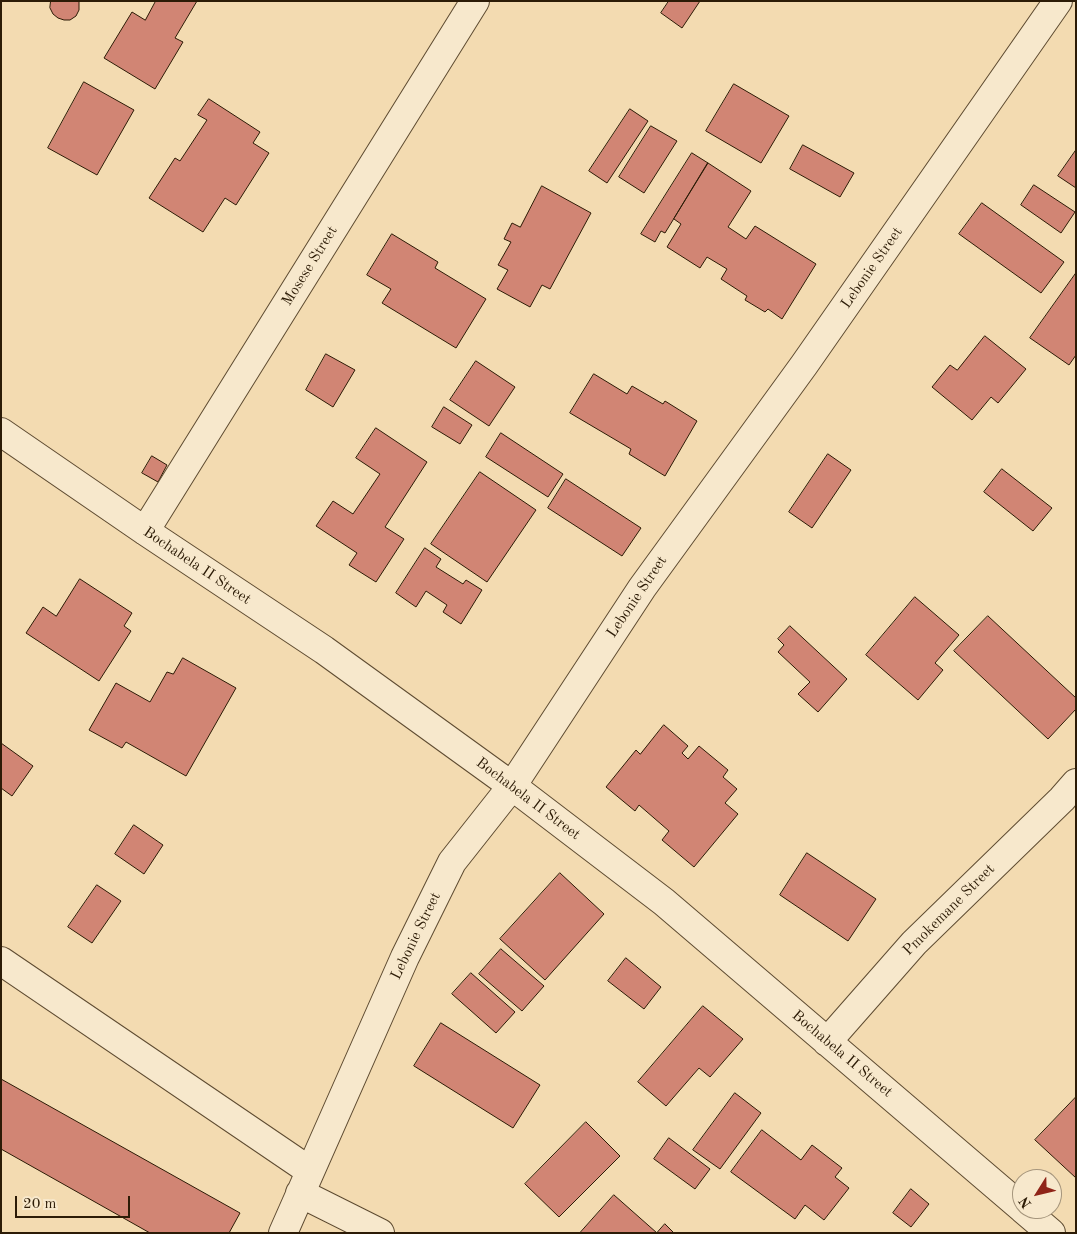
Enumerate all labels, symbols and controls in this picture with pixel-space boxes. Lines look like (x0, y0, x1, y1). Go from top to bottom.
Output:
street label: Mosese Street (278, 223, 342, 309)
street label: Lebonie Street (837, 224, 907, 312)
street label: Bochabela II Street (140, 523, 254, 609)
street label: Lebonie Street (603, 553, 671, 641)
street label: Bochabela II Street (472, 754, 584, 844)
street label: Pmokemane Street (899, 860, 999, 960)
street label: Lebonie Street (387, 889, 445, 983)
street label: Bochabela II Street (788, 1007, 896, 1101)
north arrow (1012, 1169, 1062, 1219)
scale bar (18, 1186, 132, 1218)
text: N (1017, 1194, 1034, 1211)
text: 20 m (23, 1197, 57, 1212)

